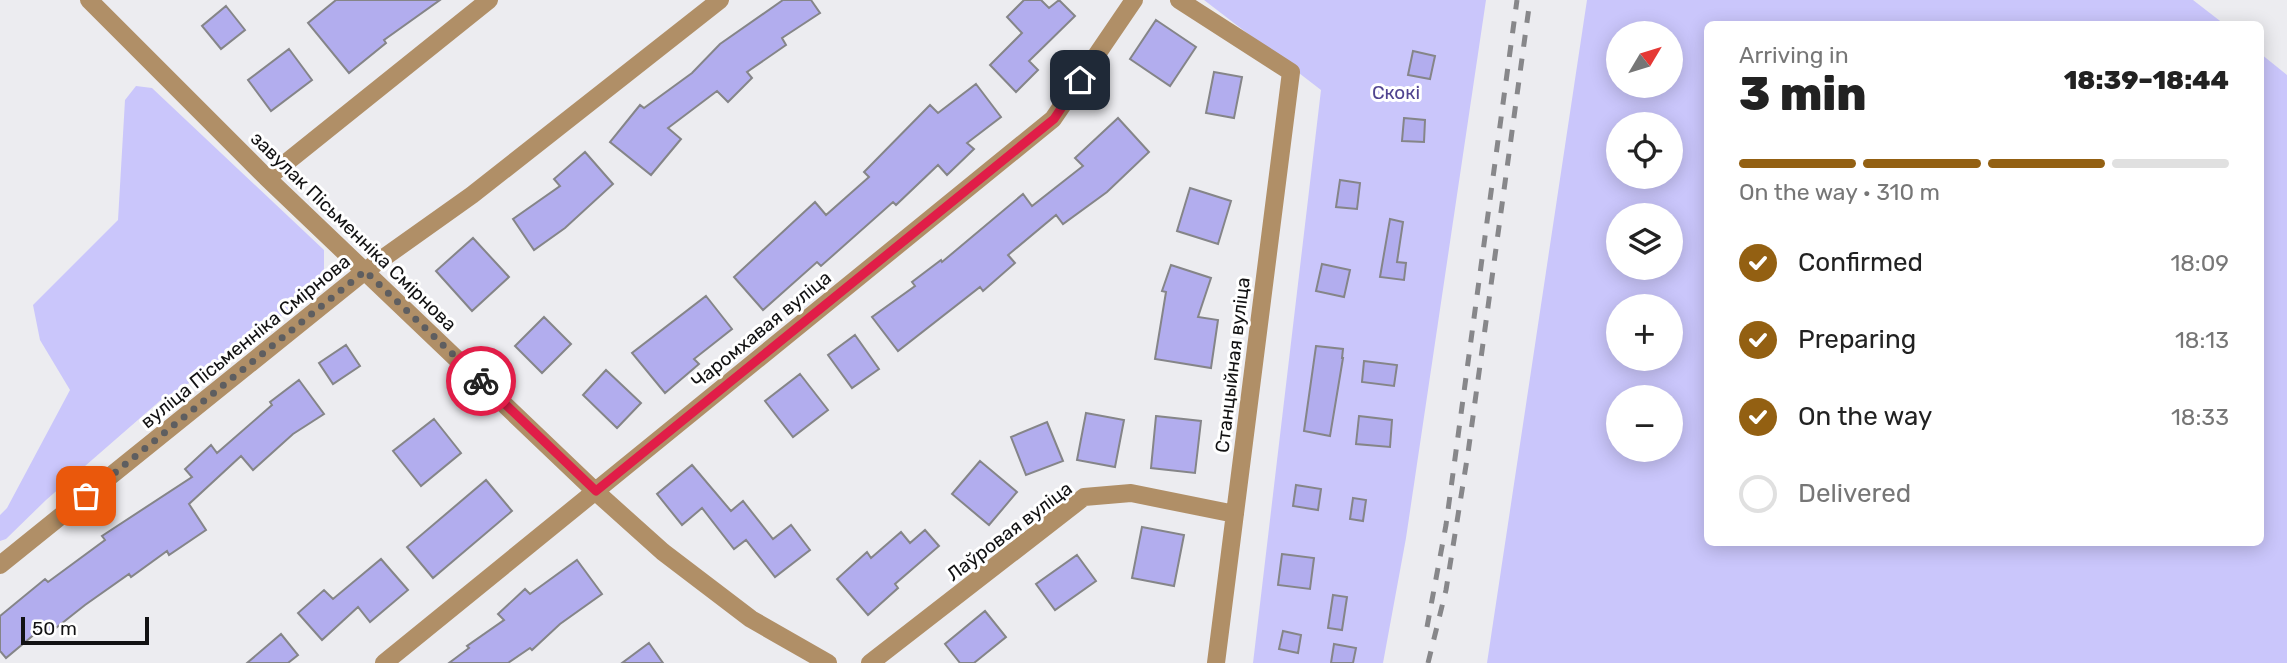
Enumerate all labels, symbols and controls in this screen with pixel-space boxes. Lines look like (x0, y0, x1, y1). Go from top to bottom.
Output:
north arrow (1606, 21, 1684, 98)
map controls (1606, 21, 1683, 462)
text: Arriving in (1739, 41, 1849, 69)
pin (1050, 50, 1110, 110)
icon: home (1061, 61, 1099, 99)
text: 18:39–18:44 (2064, 65, 2229, 96)
text: 3 min (1739, 67, 1867, 122)
park label: Скокі (1372, 81, 1420, 104)
button: locate (1606, 112, 1683, 189)
street label: завулак Пісьменніка Смірнова (246, 127, 461, 336)
text: On the way · 310 m (1739, 178, 1940, 206)
button: layers (1606, 203, 1683, 280)
icon: check (1739, 244, 1777, 282)
text: Confirmed (1798, 247, 1923, 278)
text: 18:09 (2170, 249, 2229, 277)
street label: вуліца Пісьменніка Смірнова (136, 250, 355, 433)
street label: Чаромхавая вуліца (687, 266, 836, 393)
street label: Станцыйная вуліца (1210, 276, 1255, 454)
button: + (1606, 294, 1683, 371)
icon: check (1739, 321, 1777, 359)
text: Preparing (1798, 324, 1916, 355)
text: 18:13 (2175, 326, 2229, 354)
courier (446, 346, 516, 416)
icon: bike (462, 362, 500, 400)
button: − (1606, 385, 1683, 462)
icon: check (1739, 398, 1777, 436)
text: On the way (1798, 401, 1932, 432)
text: 18:33 (2171, 403, 2229, 431)
pin (56, 466, 116, 526)
icon: bag (67, 477, 105, 515)
street label: Лаўровая вуліца (942, 477, 1077, 586)
text: Delivered (1798, 478, 1911, 509)
scale bar (21, 614, 149, 646)
text: 50 m (32, 617, 77, 640)

